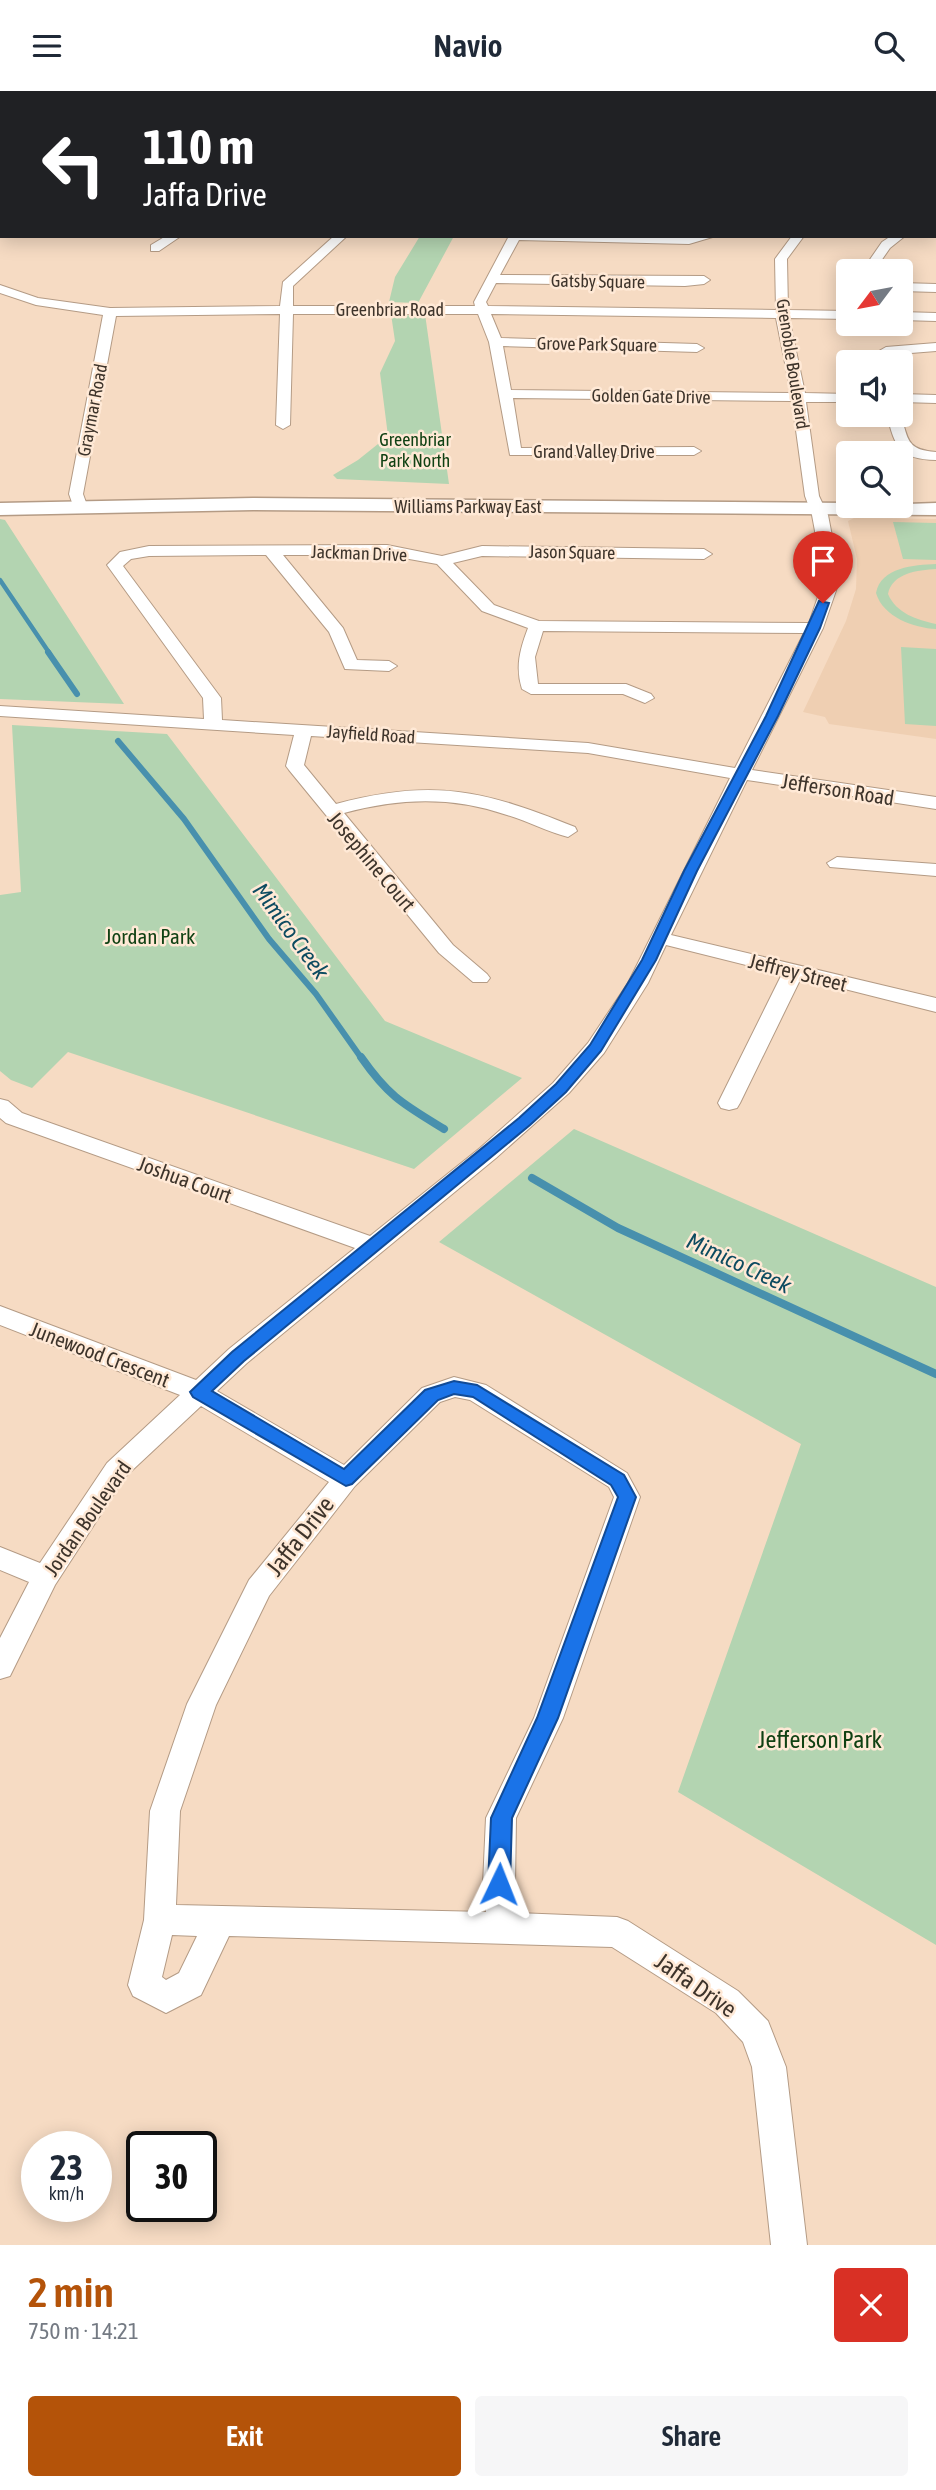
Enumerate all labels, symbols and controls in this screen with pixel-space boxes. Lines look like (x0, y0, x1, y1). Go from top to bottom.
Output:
icon: menu (28, 27, 66, 65)
text: Navio (433, 27, 503, 64)
icon: search (870, 27, 908, 65)
text: 110 m (143, 118, 254, 174)
icon: left (28, 119, 119, 210)
text: Jaffa Drive (143, 176, 267, 213)
north arrow (836, 259, 914, 336)
map controls (836, 259, 913, 518)
street label: Gatsby Square (551, 270, 645, 292)
street label: Grenoble Boulevard (772, 297, 814, 431)
street label: Greenbriar Road (336, 299, 444, 320)
street label: Grove Park Square (537, 332, 657, 356)
button: sound (836, 350, 913, 427)
street label: Graymar Road (73, 362, 111, 458)
street label: Golden Gate Drive (591, 384, 711, 408)
park label: Greenbriar Park North (379, 429, 451, 471)
street label: Grand Valley Drive (533, 441, 655, 462)
button: search (836, 441, 913, 518)
street label: Williams Parkway East (394, 496, 542, 517)
pin (793, 531, 853, 603)
street label: Jackman Drive (311, 541, 407, 565)
street label: Jason Square (528, 541, 616, 563)
icon: arrive (804, 542, 842, 580)
street label: Jayfield Road (326, 720, 416, 748)
street label: Jefferson Road (780, 768, 896, 810)
street label: Josephine Court (323, 806, 421, 916)
water label: Mimico Creek (248, 878, 335, 985)
park label: Jordan Park (105, 924, 195, 948)
street label: Jeffrey Street (746, 948, 850, 996)
street label: Joshua Court (135, 1151, 235, 1207)
water label: Mimico Creek (683, 1228, 796, 1299)
street label: Junewood Crescent (27, 1316, 173, 1392)
street label: Jordan Boulevard (39, 1456, 135, 1580)
street label: Jaffa Drive (261, 1491, 339, 1581)
park label: Jefferson Park (758, 1726, 883, 1753)
position arrow (462, 1847, 536, 1921)
street label: Jaffa Drive (650, 1947, 742, 2023)
speed limit sign: 30 (126, 2131, 217, 2222)
text: 23 (50, 2147, 83, 2187)
text: km/h (49, 2183, 84, 2204)
text: 2 min (28, 2268, 114, 2316)
button: close (834, 2268, 908, 2342)
text: 750 m · 14:21 (28, 2318, 139, 2344)
button: Exit (28, 2396, 461, 2476)
button: Share (475, 2396, 908, 2476)

